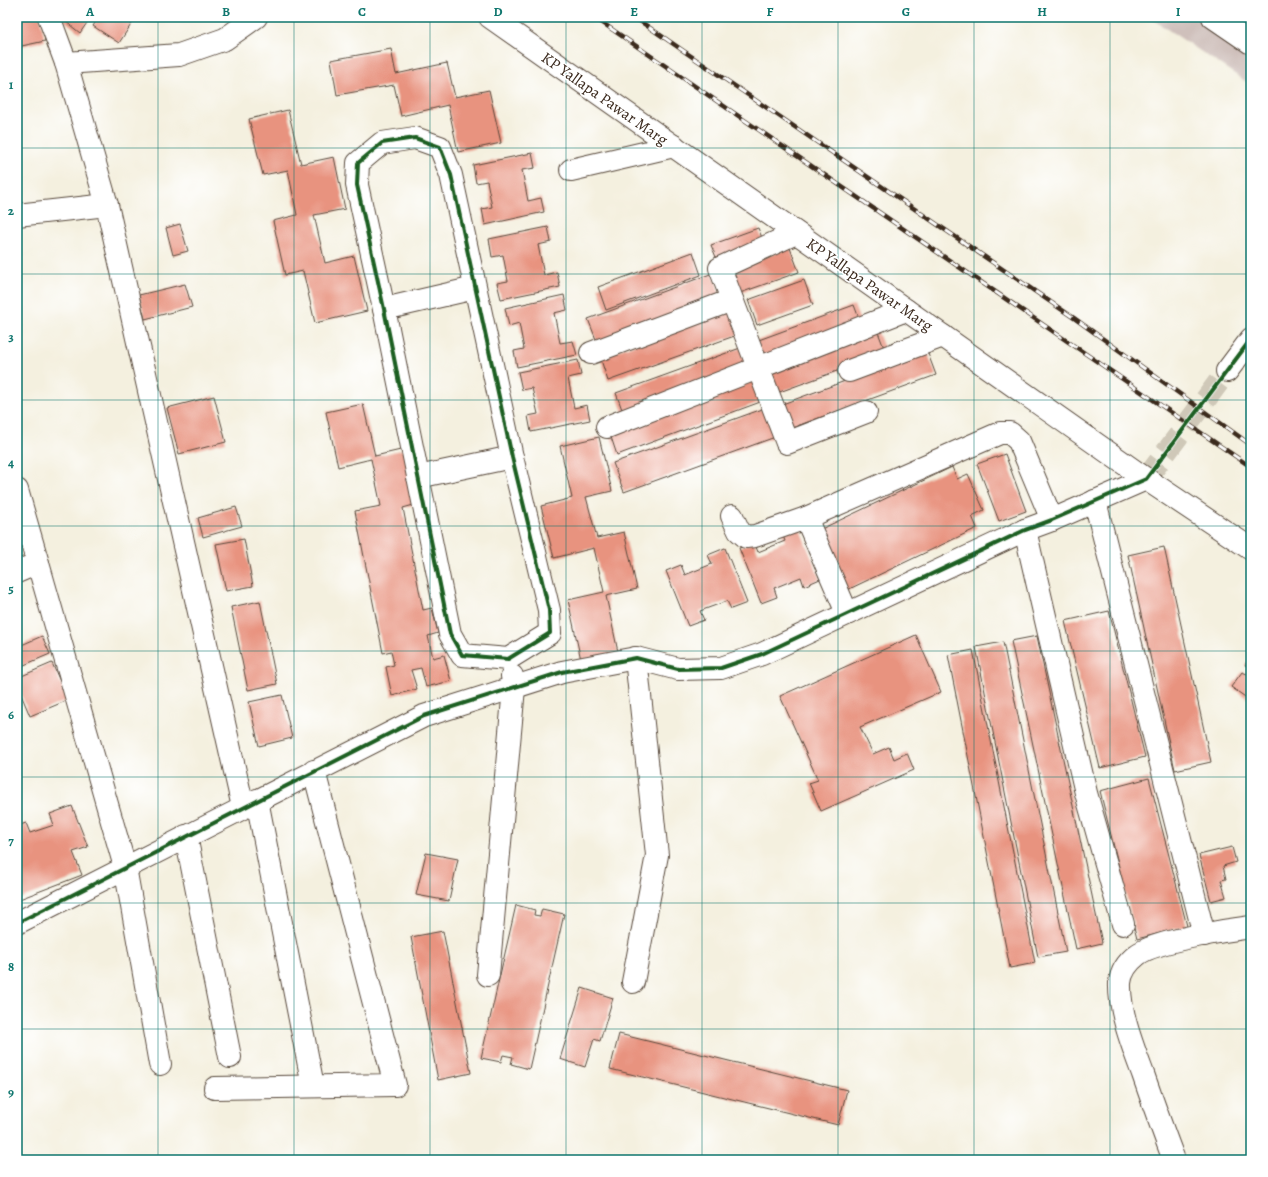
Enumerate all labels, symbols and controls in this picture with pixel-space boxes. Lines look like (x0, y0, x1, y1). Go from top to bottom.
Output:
text: A (85, 3, 95, 20)
text: B (222, 3, 230, 20)
text: C (358, 3, 366, 20)
text: D (493, 3, 503, 20)
text: E (630, 3, 638, 20)
text: F (767, 3, 774, 20)
text: G (902, 3, 910, 20)
text: H (1037, 3, 1047, 20)
text: I (1176, 3, 1181, 20)
street label: KP Yallapa Pawar Marg (537, 47, 672, 151)
text: 1 (9, 76, 14, 93)
text: 2 (8, 202, 15, 219)
street label: KP Yallapa Pawar Marg (802, 233, 937, 337)
text: 3 (8, 328, 14, 345)
text: 4 (8, 454, 14, 471)
text: 5 (8, 580, 14, 597)
text: 6 (8, 706, 14, 723)
text: 7 (8, 832, 14, 849)
text: 8 (8, 958, 14, 975)
text: 9 (8, 1084, 14, 1101)

